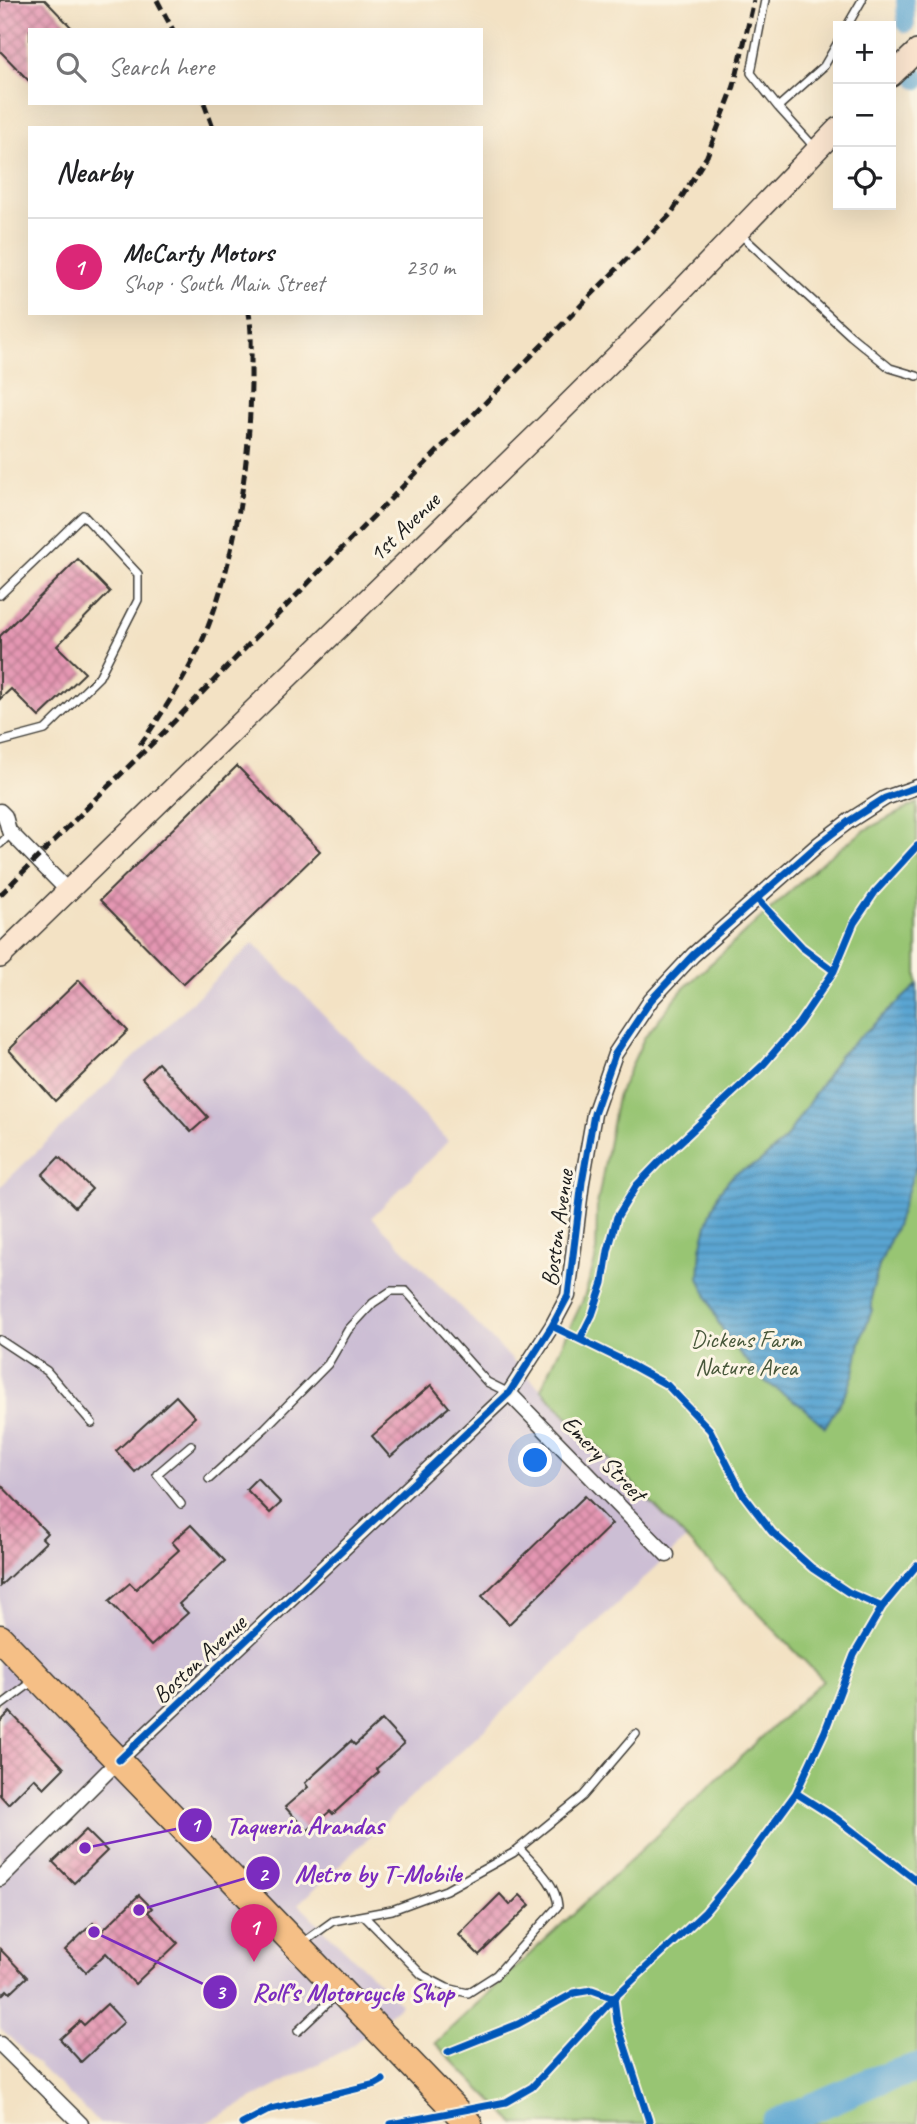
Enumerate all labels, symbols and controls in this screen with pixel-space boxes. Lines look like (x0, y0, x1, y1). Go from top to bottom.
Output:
map controls (833, 21, 896, 210)
button: + (833, 21, 896, 84)
search box (28, 28, 483, 105)
icon: search (52, 48, 90, 86)
text: Search here (108, 50, 214, 83)
button: − (833, 84, 896, 147)
button: locate (833, 147, 896, 210)
text: Nearby (56, 153, 132, 191)
text: McCarty Motors (123, 236, 274, 269)
text: 1 (74, 253, 84, 282)
text: 230 m (406, 253, 455, 282)
text: Shop · South Main Street (123, 269, 324, 298)
street label: 1st Avenue (362, 484, 448, 568)
street label: Boston Avenue (534, 1166, 580, 1288)
park label: Dickens Farm Nature Area (691, 1324, 802, 1382)
street label: Emery Street (555, 1408, 655, 1510)
your location (518, 1443, 552, 1477)
street label: Boston Avenue (146, 1607, 254, 1710)
callout: Taqueria Arandas (178, 1802, 398, 1849)
text: Taqueria Arandas (226, 1809, 387, 1842)
text: 1 (190, 1812, 202, 1838)
callout: Metro by T-Mobile (246, 1850, 475, 1897)
text: Metro by T-Mobile (295, 1857, 464, 1890)
text: 2 (258, 1861, 270, 1887)
pin: 1 (231, 1904, 277, 1962)
callout: Rolf's Motorcycle Shop (203, 1969, 468, 2016)
text: Rolf's Motorcycle Shop (252, 1976, 456, 2009)
text: 3 (215, 1979, 227, 2005)

